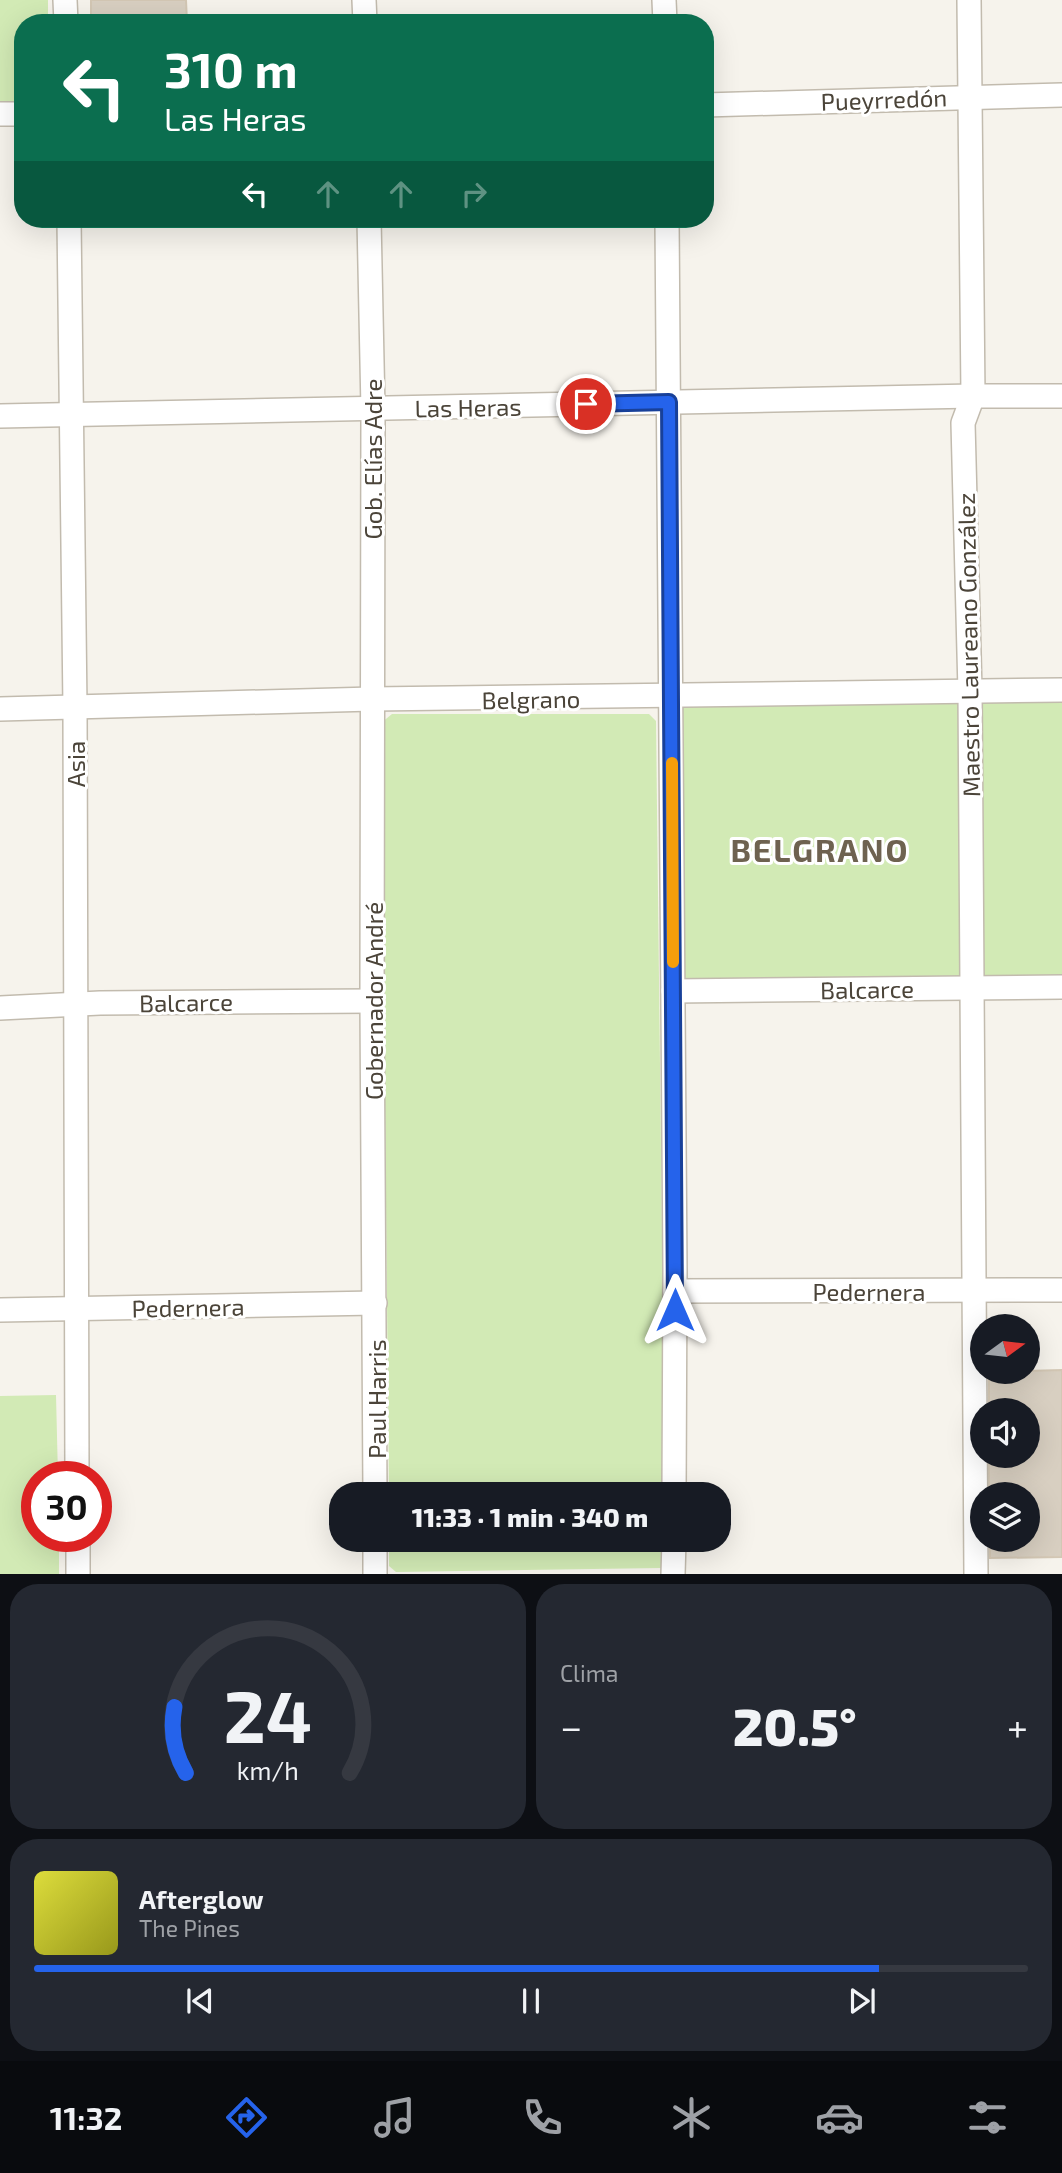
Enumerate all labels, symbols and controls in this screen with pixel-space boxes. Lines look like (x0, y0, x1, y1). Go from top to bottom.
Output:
text: 310 m (164, 39, 298, 98)
icon: left (49, 42, 140, 133)
street label: Pueyrredón (820, 82, 948, 116)
text: Las Heras (164, 99, 307, 137)
icon: left (236, 175, 274, 213)
icon: ahead (309, 175, 347, 213)
icon: ahead (382, 175, 420, 213)
icon: right (455, 175, 493, 213)
pin (556, 374, 616, 434)
street label: Gob. Elías Adre (358, 379, 387, 539)
icon: arrive (567, 385, 605, 423)
street label: Las Heras (414, 392, 522, 422)
street label: Maestro Laureano González (951, 492, 985, 798)
street label: Belgrano (481, 684, 581, 714)
street label: Asia (61, 741, 90, 787)
district label: BELGRANO (730, 830, 910, 868)
street label: Gobernador André (359, 902, 388, 1100)
street label: Balcarce (820, 974, 914, 1004)
street label: Balcarce (139, 987, 233, 1017)
position arrow (638, 1273, 712, 1347)
street label: Pedernera (813, 1277, 925, 1306)
street label: Pedernera (131, 1292, 245, 1322)
north arrow (970, 1314, 1040, 1384)
map controls (970, 1314, 1040, 1552)
street label: Paul Harris (362, 1339, 391, 1459)
button: sound (970, 1398, 1040, 1468)
speed limit sign: 30 (21, 1461, 112, 1552)
button: layers (970, 1482, 1040, 1552)
text: 11:33 · 1 min · 340 m (412, 1501, 648, 1532)
text: Clima (560, 1659, 618, 1687)
text: 24 (224, 1670, 312, 1758)
text: 20.5° (733, 1694, 857, 1756)
text: − (560, 1703, 582, 1749)
text: + (1007, 1703, 1028, 1749)
text: km/h (237, 1754, 299, 1784)
text: Afterglow (139, 1883, 264, 1914)
text: The Pines (139, 1914, 240, 1942)
icon: previous (181, 1982, 219, 2020)
icon: pause (512, 1982, 550, 2020)
icon: next (843, 1982, 881, 2020)
icon: directions (222, 2093, 271, 2142)
icon: music (370, 2093, 419, 2142)
icon: phone (518, 2093, 567, 2142)
icon: climate (667, 2093, 716, 2142)
icon: car (815, 2093, 864, 2142)
icon: filters (963, 2093, 1012, 2142)
text: 11:32 (50, 2098, 122, 2136)

